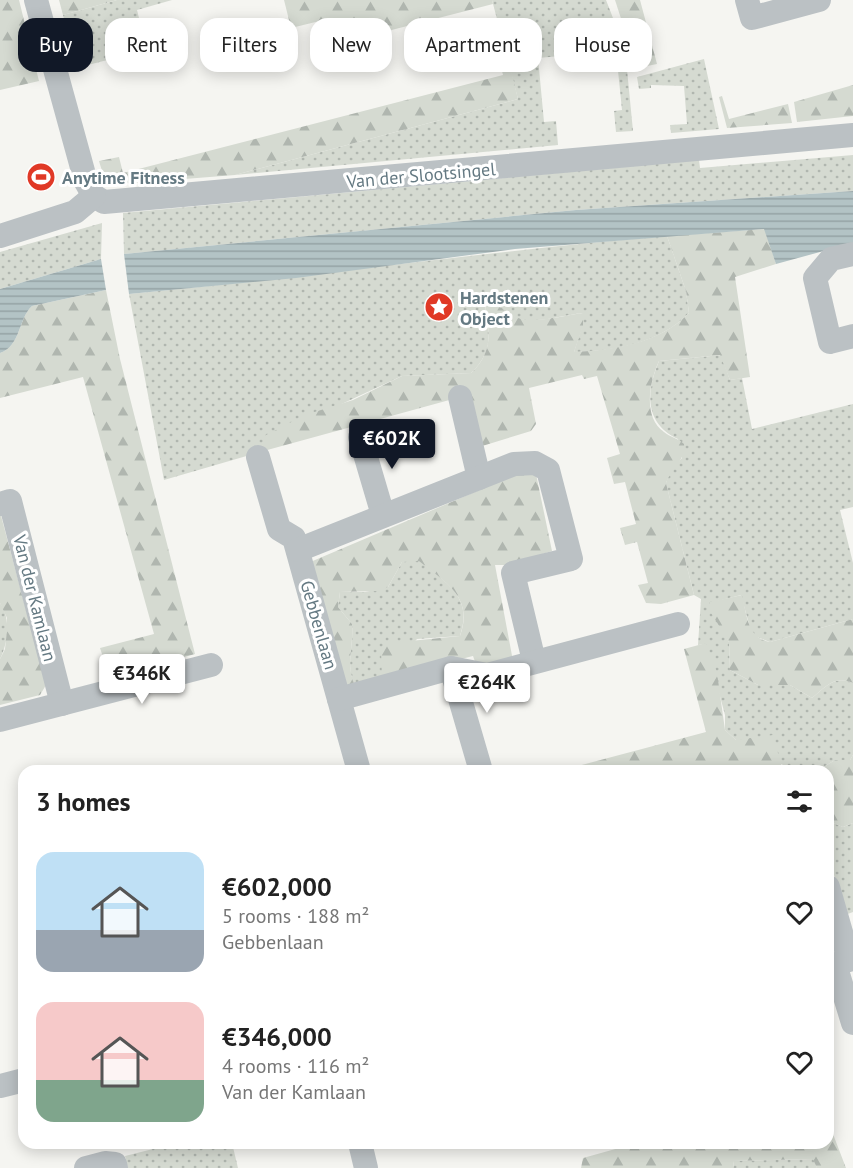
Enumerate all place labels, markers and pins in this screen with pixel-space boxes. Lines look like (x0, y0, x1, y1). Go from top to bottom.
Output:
sports icon: Anytime Fitness (25, 161, 57, 193)
place label: Anytime Fitness (62, 166, 185, 189)
place label: Hardstenen Object (460, 286, 548, 330)
place icon: Hardstenen Object (423, 291, 455, 323)
pin: €602K (350, 419, 434, 470)
pin: €346K (100, 654, 184, 705)
pin: €264K (445, 663, 529, 714)

